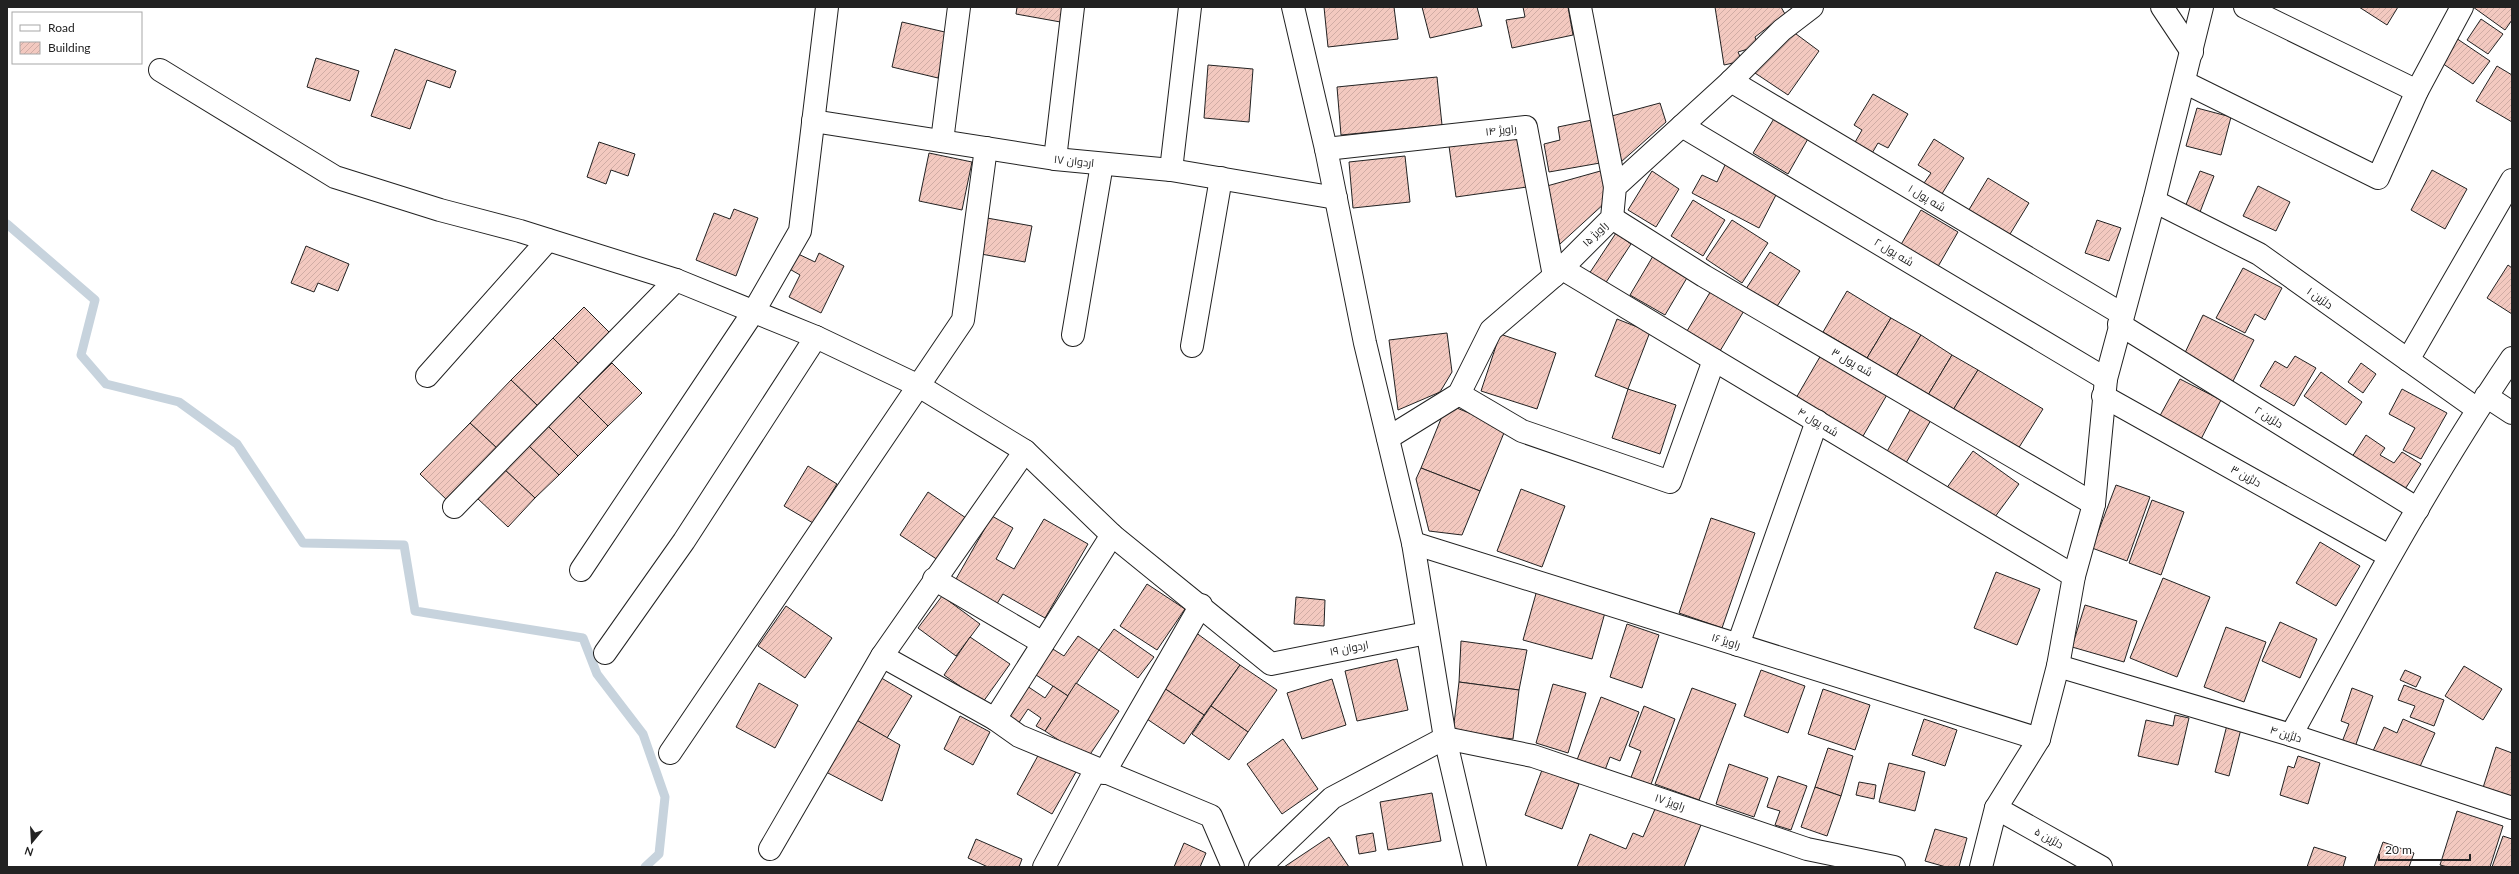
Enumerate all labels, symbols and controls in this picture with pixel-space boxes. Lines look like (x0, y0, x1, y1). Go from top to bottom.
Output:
legend (12, 12, 142, 64)
text: Road (48, 20, 75, 35)
text: Building (48, 40, 91, 55)
street label: راویژ ۱۴ (1485, 121, 1518, 139)
street label: اردوان ۱۷ (1053, 152, 1095, 170)
street label: شه پول ۱ (1906, 181, 1948, 215)
street label: راویژ ۱۵ (1579, 218, 1611, 250)
street label: شه پول ۲ (1872, 235, 1916, 269)
street label: دلژین ۱ (2304, 284, 2336, 312)
street label: شه پول ۳ (1829, 345, 1875, 379)
street label: دلژین ۲ (2252, 403, 2286, 431)
street label: شه پول ۴ (1795, 404, 1841, 440)
street label: دلژین ۳ (2228, 462, 2264, 490)
street label: راویژ ۱۶ (1710, 630, 1742, 652)
street label: اردوان ۱۹ (1328, 637, 1370, 659)
street label: دلژین ۴ (2268, 723, 2304, 745)
street label: راویژ ۱۷ (1653, 790, 1687, 814)
north arrow (12, 822, 52, 862)
street label: دلژین ۵ (2032, 824, 2066, 852)
scale bar (2379, 836, 2470, 862)
text: 20 m (2385, 842, 2412, 857)
text: N (23, 844, 35, 859)

